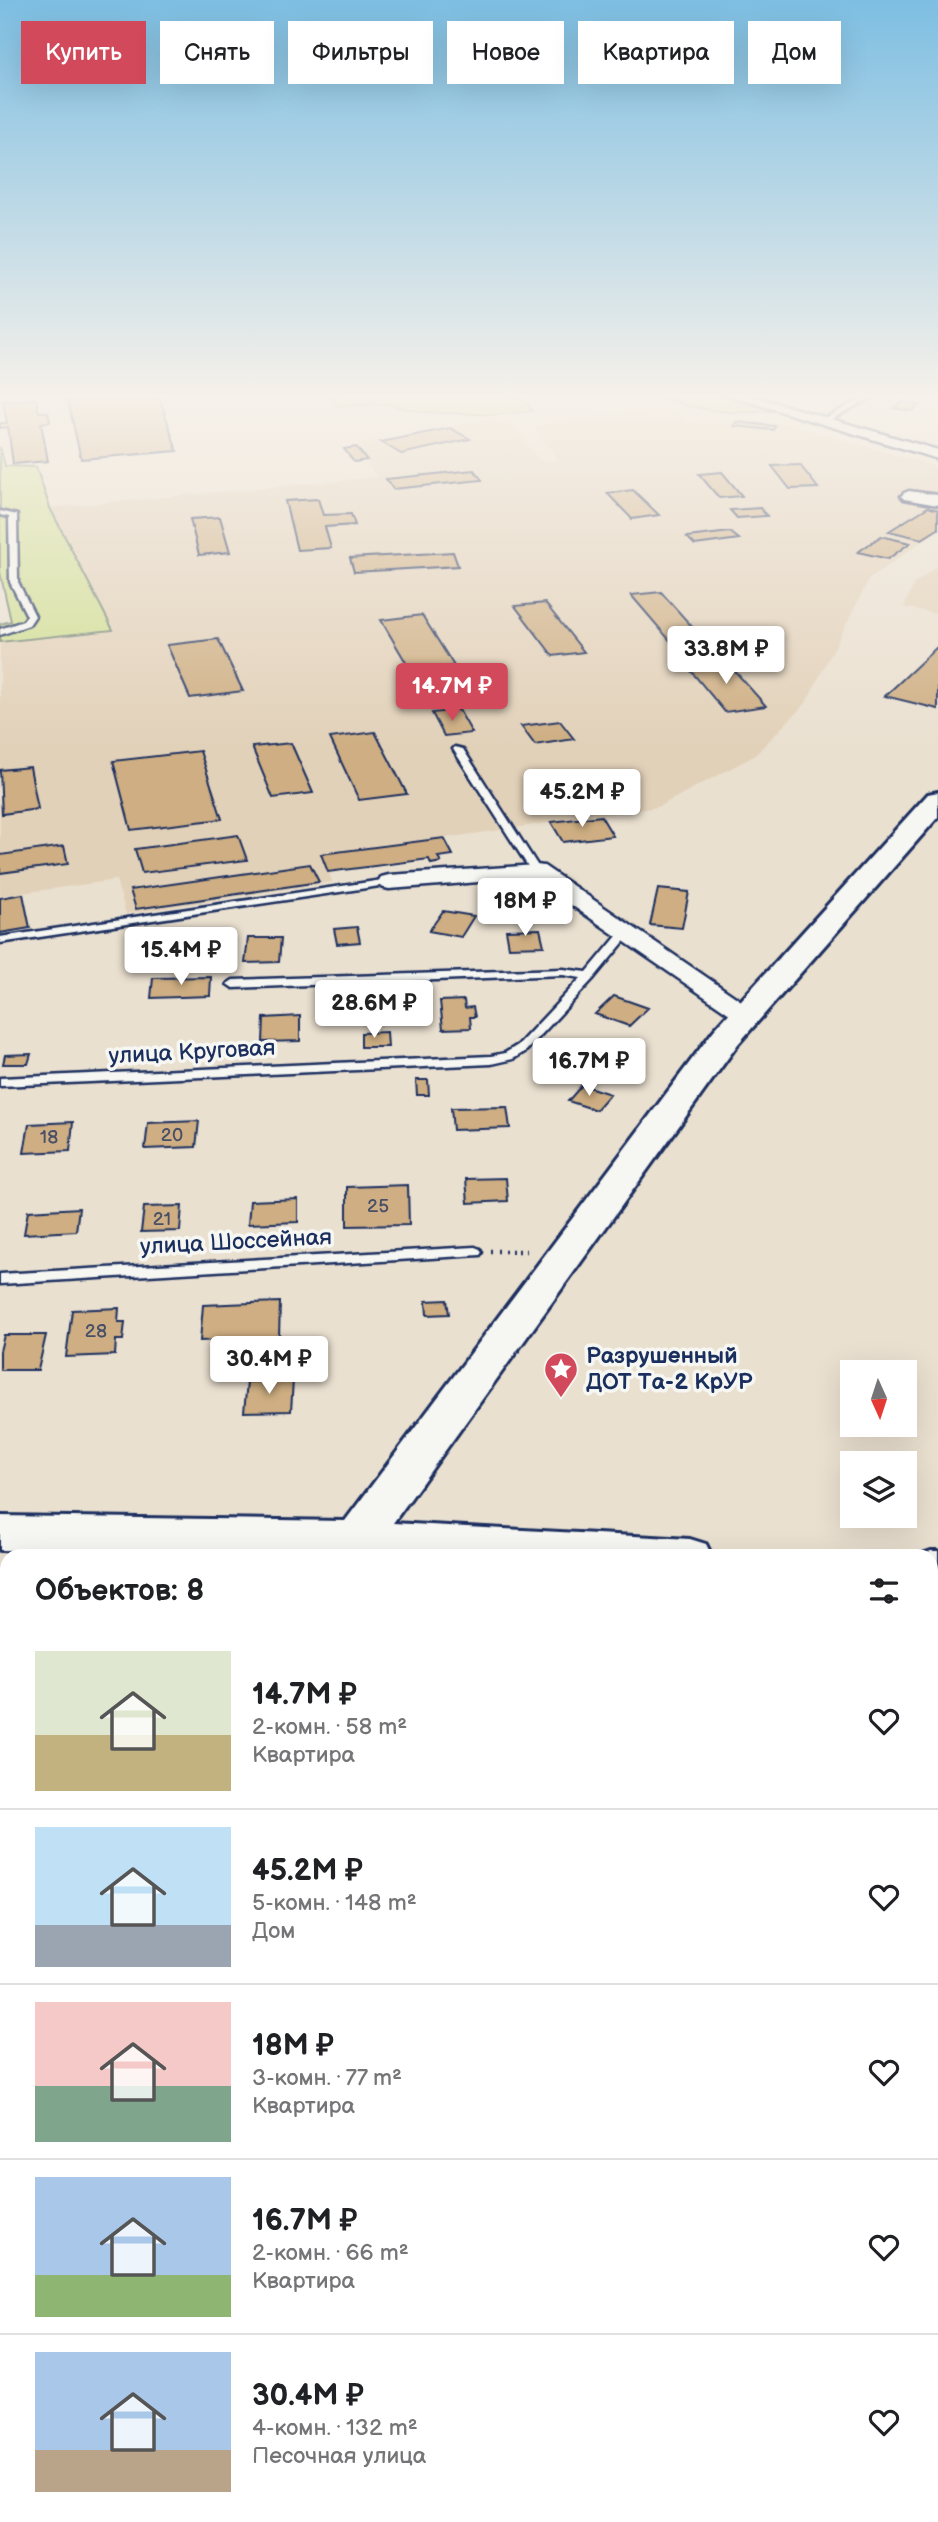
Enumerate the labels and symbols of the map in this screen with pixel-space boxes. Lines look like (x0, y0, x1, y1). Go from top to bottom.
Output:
pin: 33.8M ₽ (661, 626, 791, 686)
pin: 14.7M ₽ (387, 664, 517, 723)
pin: 45.2M ₽ (517, 770, 647, 829)
pin: 18M ₽ (476, 878, 574, 938)
pin: 15.4M ₽ (116, 928, 246, 987)
pin: 28.6M ₽ (309, 981, 439, 1040)
street label: улица Круговая (108, 1034, 276, 1070)
pin: 16.7M ₽ (524, 1038, 654, 1098)
house number: 20 (161, 1124, 183, 1147)
house number: 18 (40, 1126, 58, 1149)
house number: 25 (367, 1195, 389, 1218)
house number: 21 (153, 1208, 171, 1231)
street label: улица Шоссейная (139, 1223, 333, 1261)
house number: 28 (85, 1320, 107, 1343)
pin: 30.4M ₽ (204, 1336, 334, 1396)
place label: Разрушенный ДОТ Та-2 КрУР (586, 1342, 753, 1396)
place icon: Разрушенный ДОТ Та-2 КрУР (542, 1350, 580, 1399)
north arrow (840, 1360, 917, 1437)

